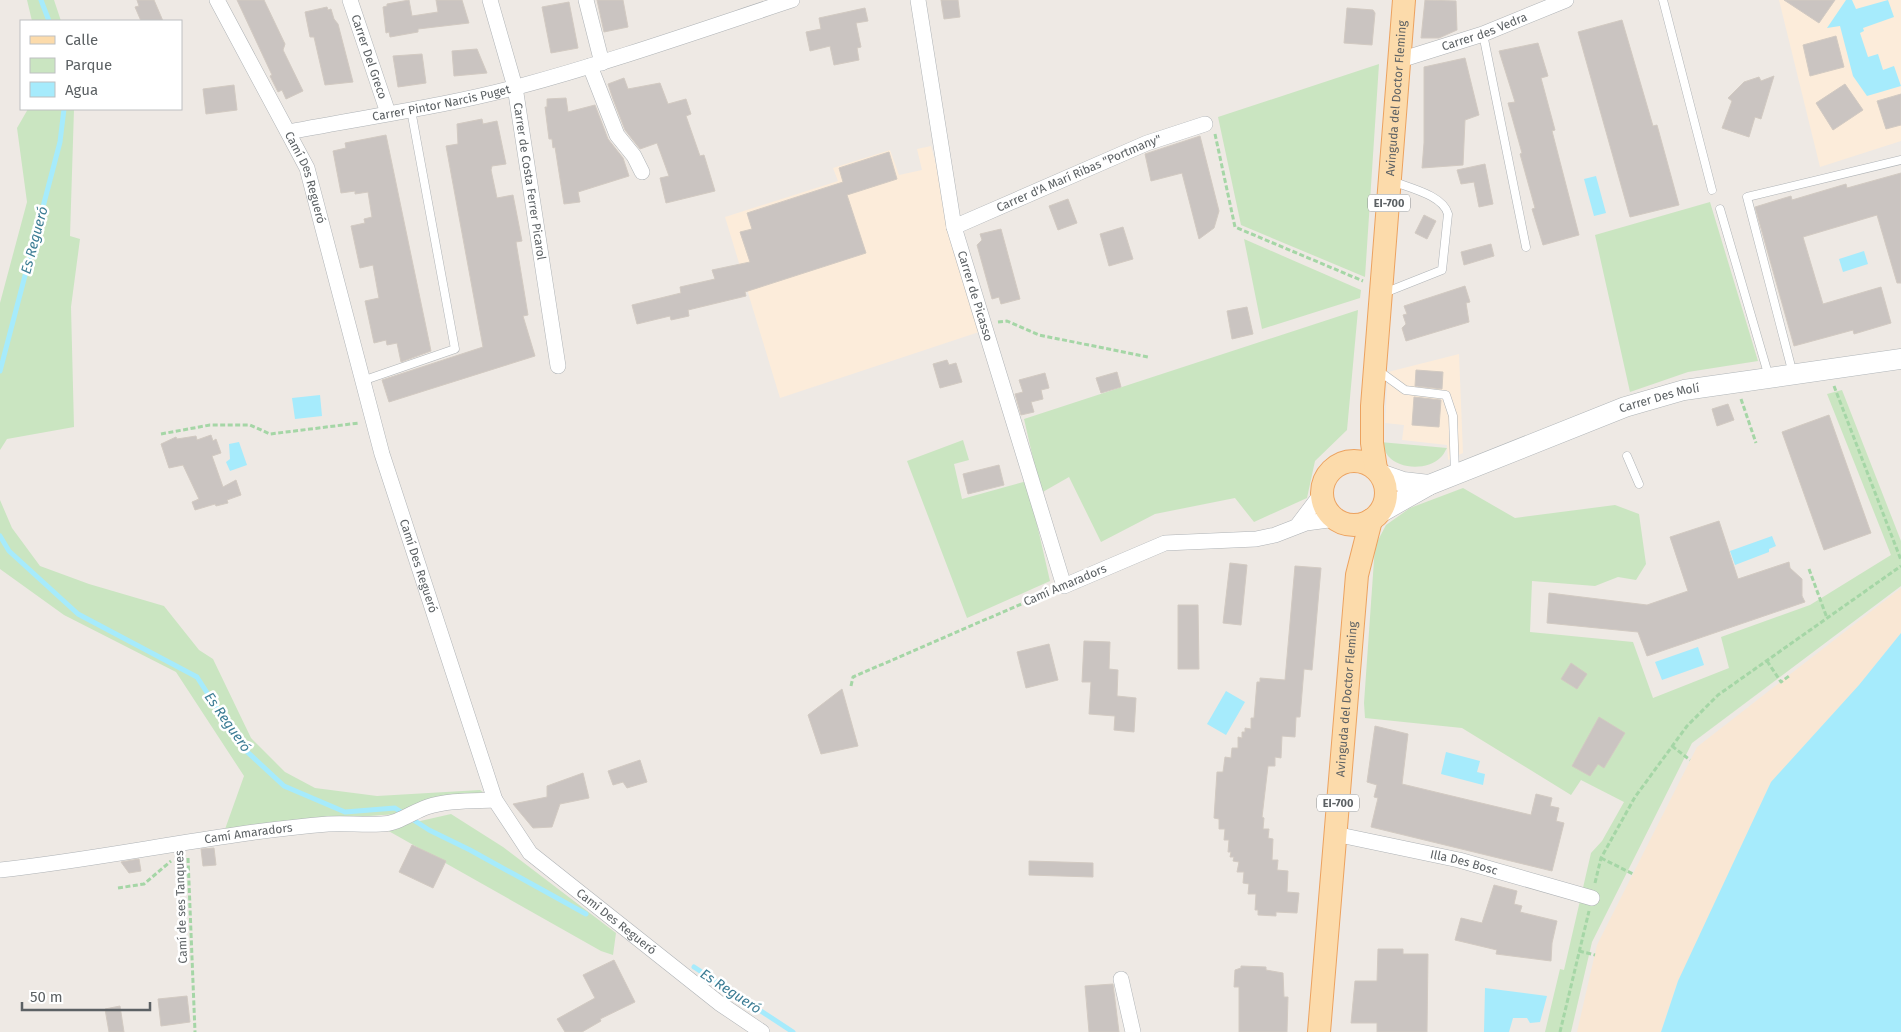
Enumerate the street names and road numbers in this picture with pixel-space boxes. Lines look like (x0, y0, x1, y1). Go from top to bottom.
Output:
street label: Carrer des Vedra (1440, 10, 1529, 54)
street label: Carrer Del Greco (348, 13, 390, 101)
street label: Avinguda del Doctor Fleming (1383, 19, 1409, 177)
street label: Carrer Pintor Narcis Puget (371, 82, 512, 124)
street label: Carrer de Costa Ferrer Picarol (511, 102, 549, 262)
street label: Camí Des Regueró (282, 129, 328, 225)
street label: Carrer d'A Marí Ribas "Portmany" (994, 132, 1163, 215)
road number: EI-700 (1368, 194, 1410, 212)
street label: Carrer de Picasso (955, 249, 996, 343)
street label: Carrer Des Molí (1617, 381, 1701, 416)
street label: Camí Des Regueró (397, 517, 440, 615)
street label: Camí Amaradors (1021, 561, 1109, 609)
street label: Avinguda del Doctor Fleming (1333, 620, 1360, 777)
road number: EI-700 (1317, 794, 1359, 811)
street label: Camí Amaradors (203, 820, 293, 846)
street label: Illa Des Bosc (1429, 847, 1499, 878)
street label: Camí de ses Tanques (172, 850, 190, 964)
street label: Camí Des Regueró (574, 886, 659, 957)

